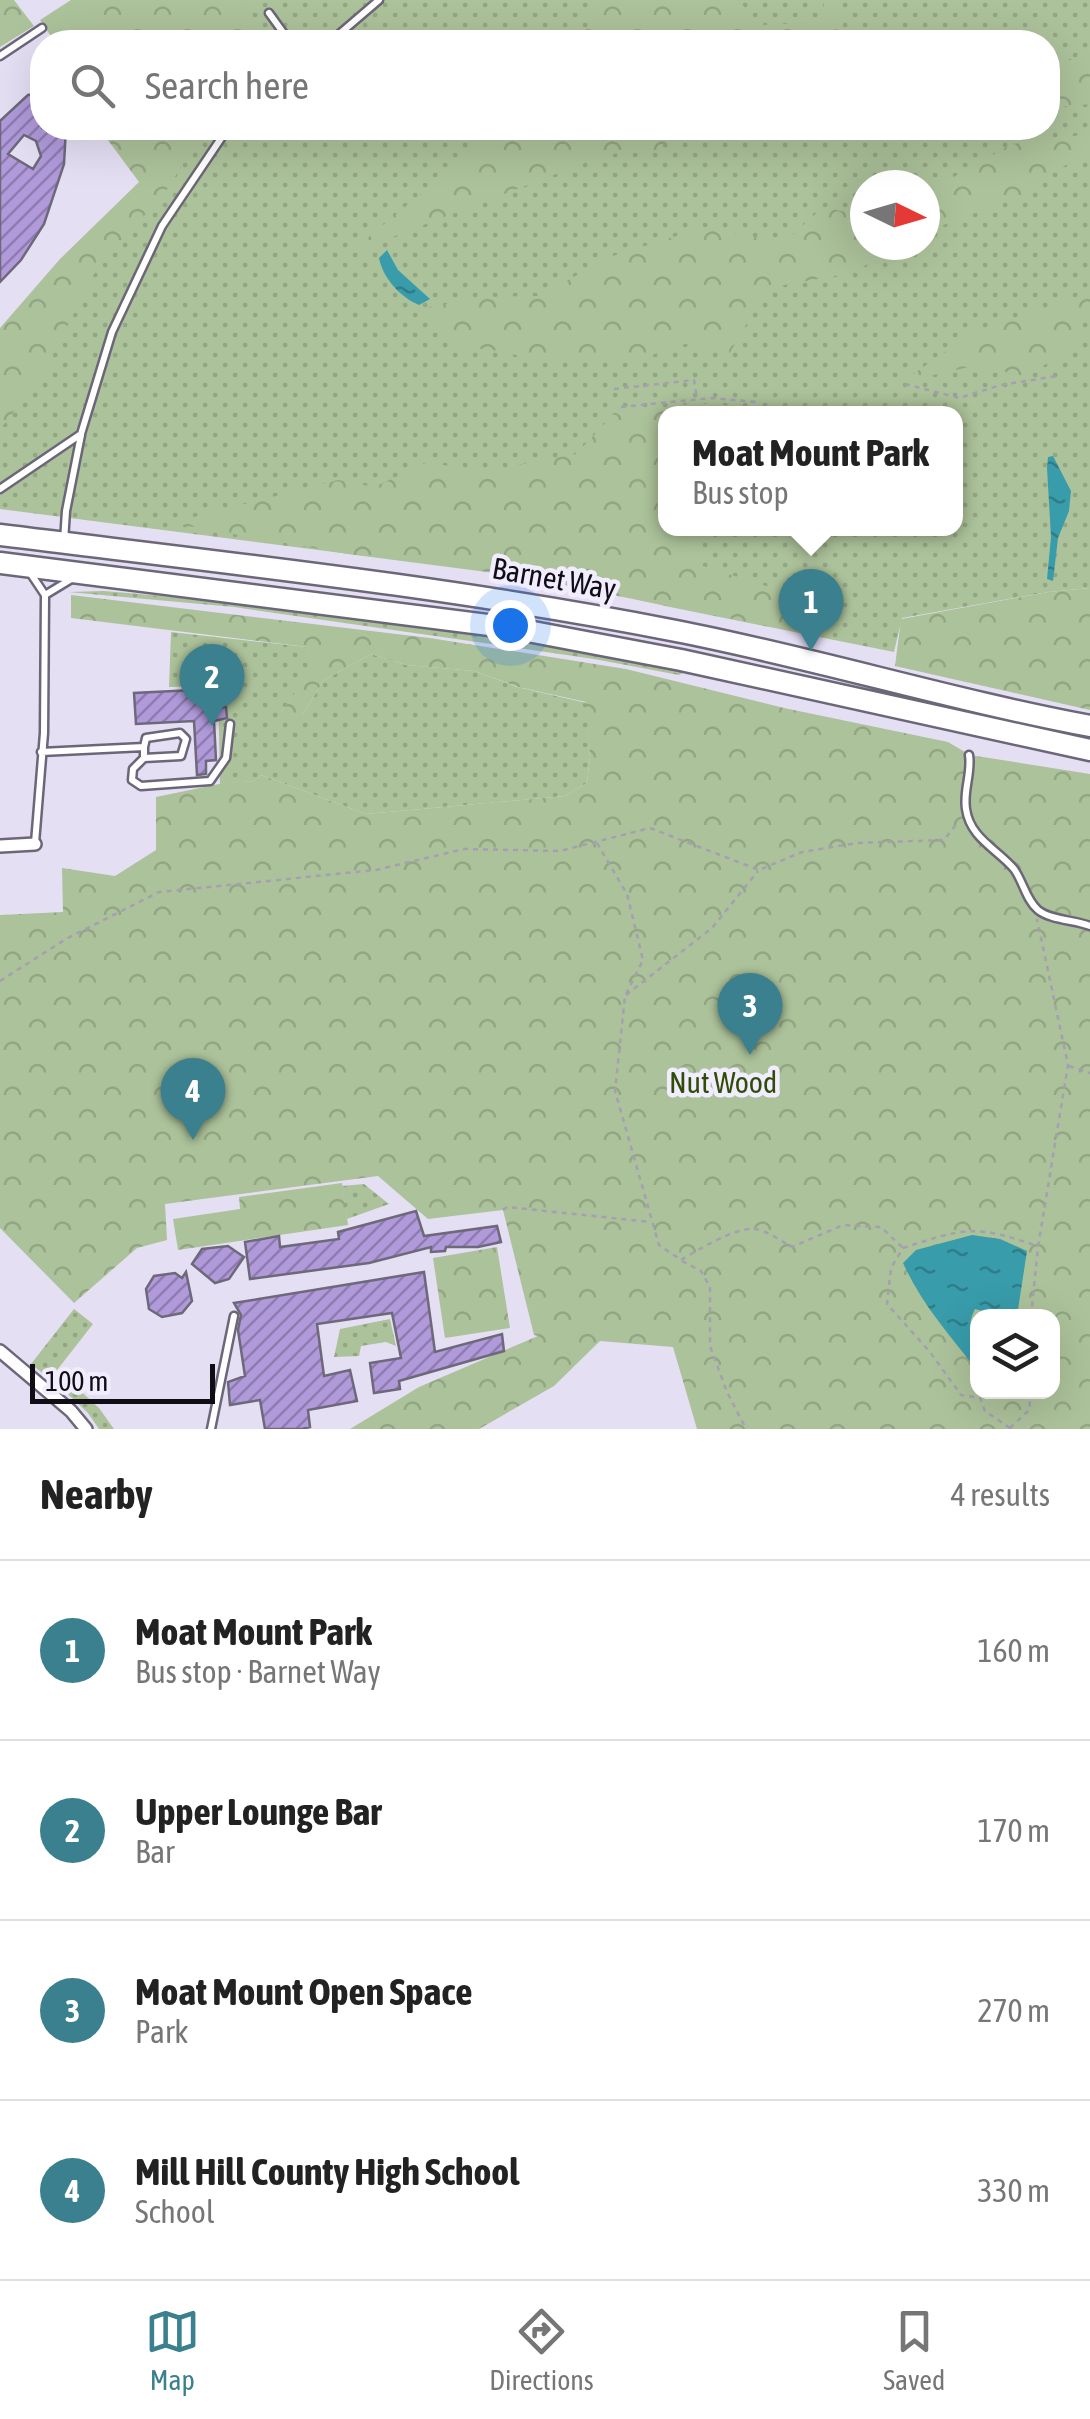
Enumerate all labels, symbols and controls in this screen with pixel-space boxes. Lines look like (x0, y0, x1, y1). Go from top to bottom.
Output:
search box (30, 30, 1060, 140)
icon: search (65, 58, 120, 113)
text: Search here (145, 64, 309, 107)
north arrow (850, 170, 940, 260)
popup (658, 406, 963, 536)
text: Moat Mount Park (692, 431, 929, 474)
text: Bus stop (692, 474, 789, 511)
street label: Barnet Way (490, 550, 619, 606)
pin: 1 (778, 568, 844, 651)
your location (485, 600, 536, 651)
pin: 2 (180, 644, 244, 726)
pin: 3 (718, 972, 782, 1055)
pin: 4 (160, 1058, 226, 1140)
park label: Nut Wood (669, 1065, 777, 1099)
map controls (970, 1309, 1060, 1399)
button: layers (970, 1309, 1060, 1399)
scale bar (30, 1359, 215, 1404)
text: 100 m (45, 1365, 108, 1397)
text: Nearby (40, 1470, 153, 1518)
text: 4 results (951, 1476, 1050, 1513)
text: Moat Mount Park (135, 1610, 372, 1653)
text: 1 (65, 1632, 80, 1669)
text: 160 m (977, 1632, 1050, 1669)
text: Bus stop · Barnet Way (135, 1653, 381, 1690)
text: Upper Lounge Bar (135, 1790, 381, 1833)
text: 2 (65, 1812, 80, 1849)
text: 170 m (977, 1812, 1050, 1849)
text: Bar (135, 1833, 175, 1870)
text: Moat Mount Open Space (135, 1970, 472, 2013)
text: 3 (65, 1992, 80, 2029)
text: 270 m (977, 1992, 1050, 2029)
text: Park (135, 2013, 188, 2050)
text: Mill Hill County High School (135, 2150, 519, 2193)
text: 4 (65, 2172, 80, 2209)
text: 330 m (977, 2172, 1050, 2209)
text: School (135, 2193, 214, 2230)
tab: Map (145, 2304, 200, 2396)
tab: Directions (489, 2304, 594, 2396)
tab: Saved (883, 2304, 945, 2396)

